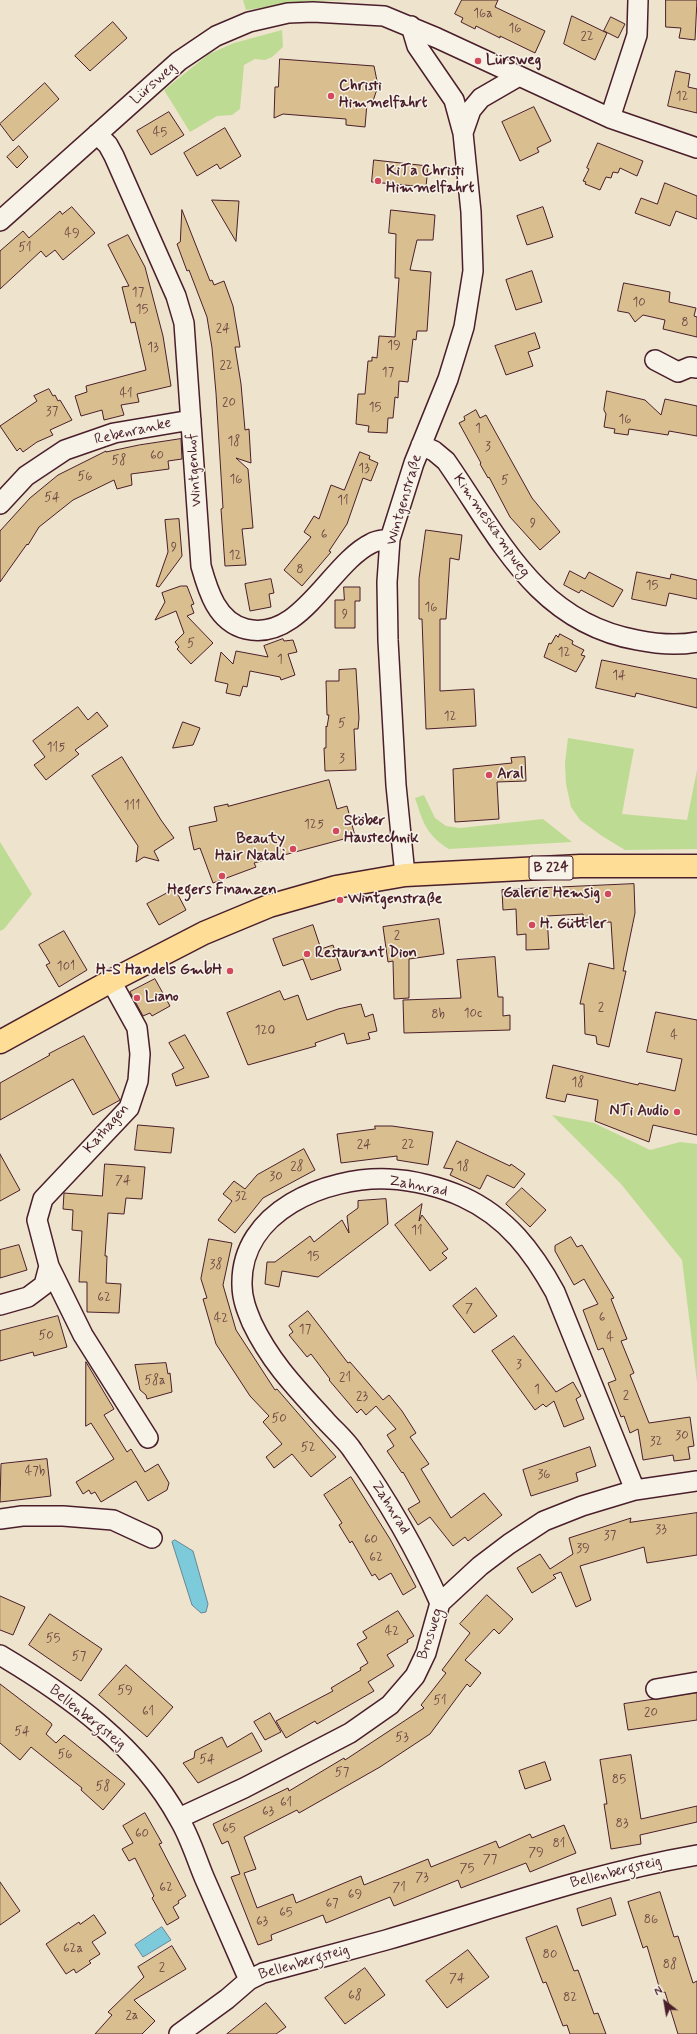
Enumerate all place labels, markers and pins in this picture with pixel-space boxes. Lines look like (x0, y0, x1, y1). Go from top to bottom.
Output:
place label: Lürsweg (486, 52, 541, 70)
marker: Lürsweg (473, 56, 483, 66)
place label: Christi Himmelfahrt (339, 78, 427, 113)
marker: Christi Himmelfahrt (326, 91, 336, 101)
place label: KiTa Christi Himmelfahrt (386, 163, 474, 198)
marker: KiTa Christi Himmelfahrt (373, 176, 383, 186)
place label: Aral (497, 766, 524, 784)
marker: Aral (484, 770, 494, 780)
place label: Stöber Haustechnik (344, 813, 419, 848)
marker: Stöber Haustechnik (331, 826, 341, 836)
place label: Beauty Hair Natali (215, 831, 285, 866)
marker: Beauty Hair Natali (288, 844, 298, 854)
marker: Hegers Finanzen (217, 871, 227, 881)
place label: Hegers Finanzen (167, 882, 277, 900)
place label: Galerie Hemsig (503, 885, 600, 903)
marker: Galerie Hemsig (603, 889, 613, 899)
place label: Wintgenstraße (348, 891, 442, 909)
marker: Wintgenstraße (335, 895, 345, 905)
place label: H. Güttler (540, 916, 606, 934)
marker: H. Güttler (527, 920, 537, 930)
place label: Restaurant Dion (315, 945, 417, 963)
marker: Restaurant Dion (302, 949, 312, 959)
place label: H-S Handels GmbH (96, 962, 222, 980)
marker: H-S Handels GmbH (225, 966, 235, 976)
place label: Liano (145, 989, 179, 1007)
marker: Liano (132, 993, 142, 1003)
place label: NTi Audio (610, 1103, 669, 1121)
marker: NTi Audio (672, 1107, 682, 1117)

